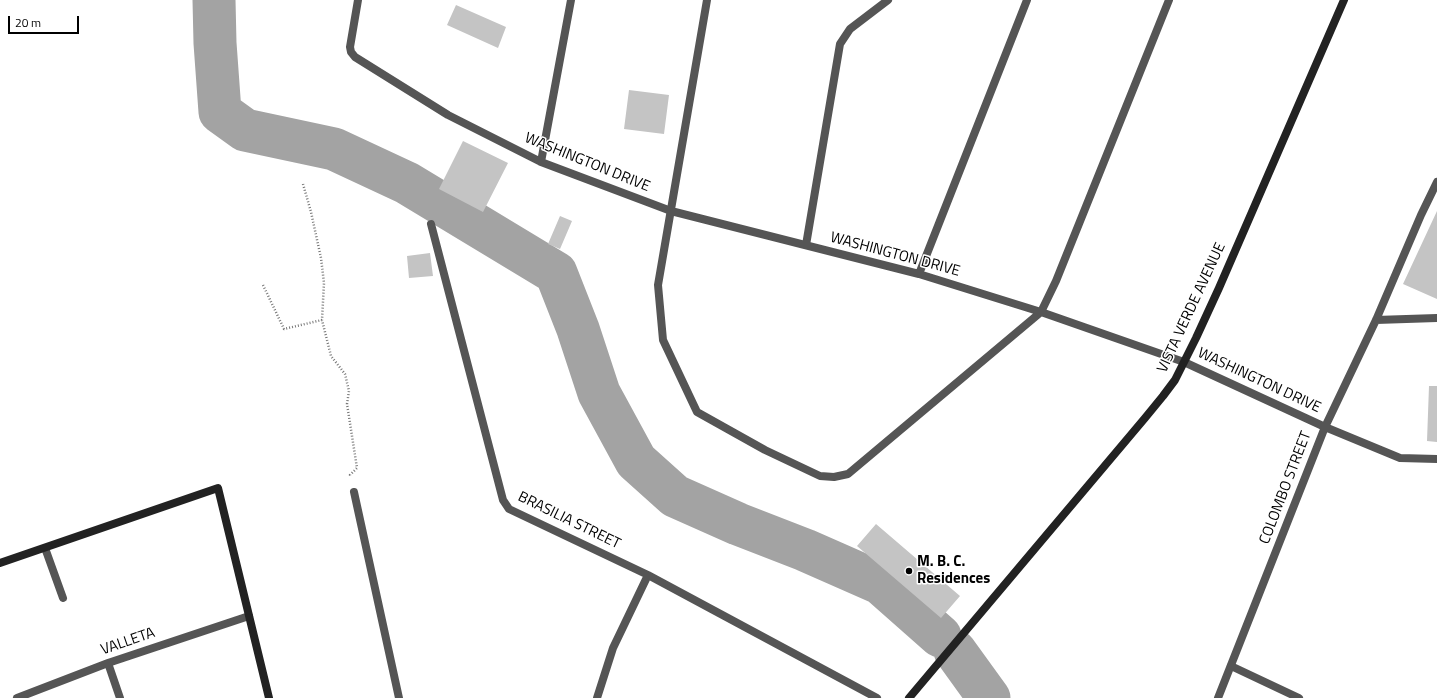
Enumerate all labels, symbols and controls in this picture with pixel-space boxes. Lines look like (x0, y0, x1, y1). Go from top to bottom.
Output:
scale bar (10, 8, 81, 34)
text: 20 m (15, 13, 41, 32)
street label: WASHINGTON DRIVE (522, 130, 652, 196)
street label: WASHINGTON DRIVE (828, 229, 962, 281)
street label: VISTA VERDE AVENUE (1154, 240, 1230, 376)
street label: WASHINGTON DRIVE (1195, 345, 1323, 417)
street label: COLOMBO STREET (1256, 429, 1316, 547)
street label: BRASILIA STREET (515, 488, 623, 554)
place label: M. B. C. Residences (917, 553, 990, 588)
marker: M. B. C. Residences (904, 566, 914, 576)
street label: VALLETA (99, 624, 157, 660)

